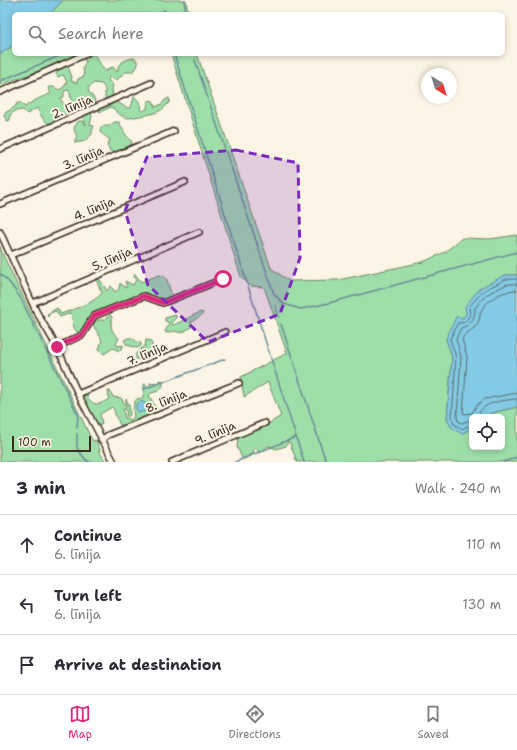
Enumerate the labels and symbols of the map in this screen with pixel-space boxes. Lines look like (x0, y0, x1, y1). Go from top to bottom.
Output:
north arrow (421, 68, 457, 104)
street label: 2. līnija (49, 91, 95, 123)
street label: 3. līnija (60, 142, 106, 174)
street label: 4. līnija (71, 193, 117, 225)
street label: 5. līnija (89, 243, 135, 275)
route start (214, 270, 232, 288)
route end (48, 338, 66, 356)
street label: 7. līnija (124, 338, 170, 370)
street label: 8. līnija (143, 385, 189, 416)
street label: 9. līnija (192, 417, 239, 449)
scale bar (12, 434, 91, 453)

